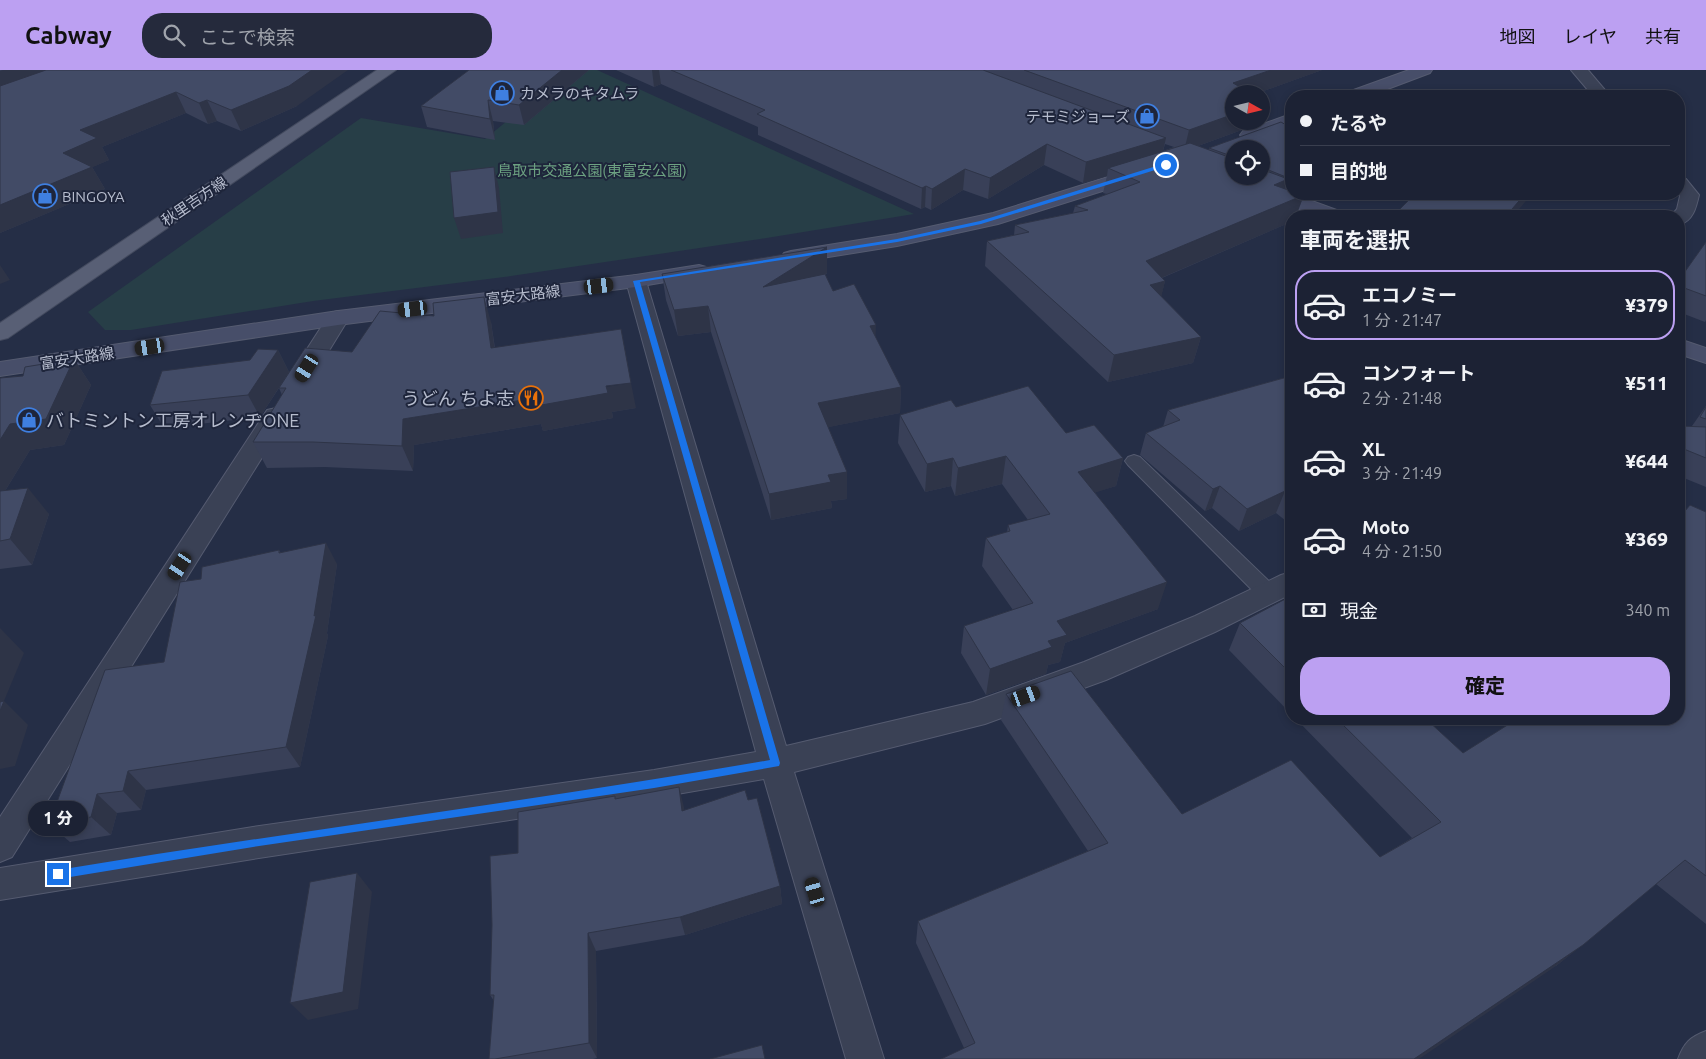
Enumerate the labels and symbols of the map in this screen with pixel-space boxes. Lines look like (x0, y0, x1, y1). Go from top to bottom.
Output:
shop icon: カメラのキタムラ (489, 80, 515, 106)
place label: カメラのキタムラ (520, 85, 639, 102)
north arrow (1225, 85, 1270, 130)
shop icon: テモミジョーズ (1134, 103, 1160, 129)
place label: テモミジョーズ (1026, 108, 1130, 125)
route start (1155, 154, 1177, 176)
park label: 鳥取市交通公園(東富安公園) (497, 162, 687, 179)
street label: 秋里吉方線 (158, 173, 230, 229)
shop icon: BINGOYA (32, 183, 58, 209)
place label: BINGOYA (62, 188, 125, 205)
car (583, 277, 614, 295)
street label: 富安大路線 (485, 282, 561, 308)
car (397, 300, 428, 318)
car (134, 337, 165, 357)
street label: 富安大路線 (39, 344, 115, 372)
car (292, 351, 321, 385)
restaurant icon: うどん ちよ志 (518, 385, 544, 411)
place label: うどん ちよ志 (402, 388, 514, 408)
shop icon: バトミントン工房オレンヂONE (16, 407, 42, 433)
place label: バトミントン工房オレンヂONE (46, 410, 299, 430)
car (165, 549, 194, 583)
car (1009, 684, 1042, 708)
callout: 1 分 (28, 802, 88, 836)
route end (47, 863, 69, 885)
car (803, 875, 826, 909)

